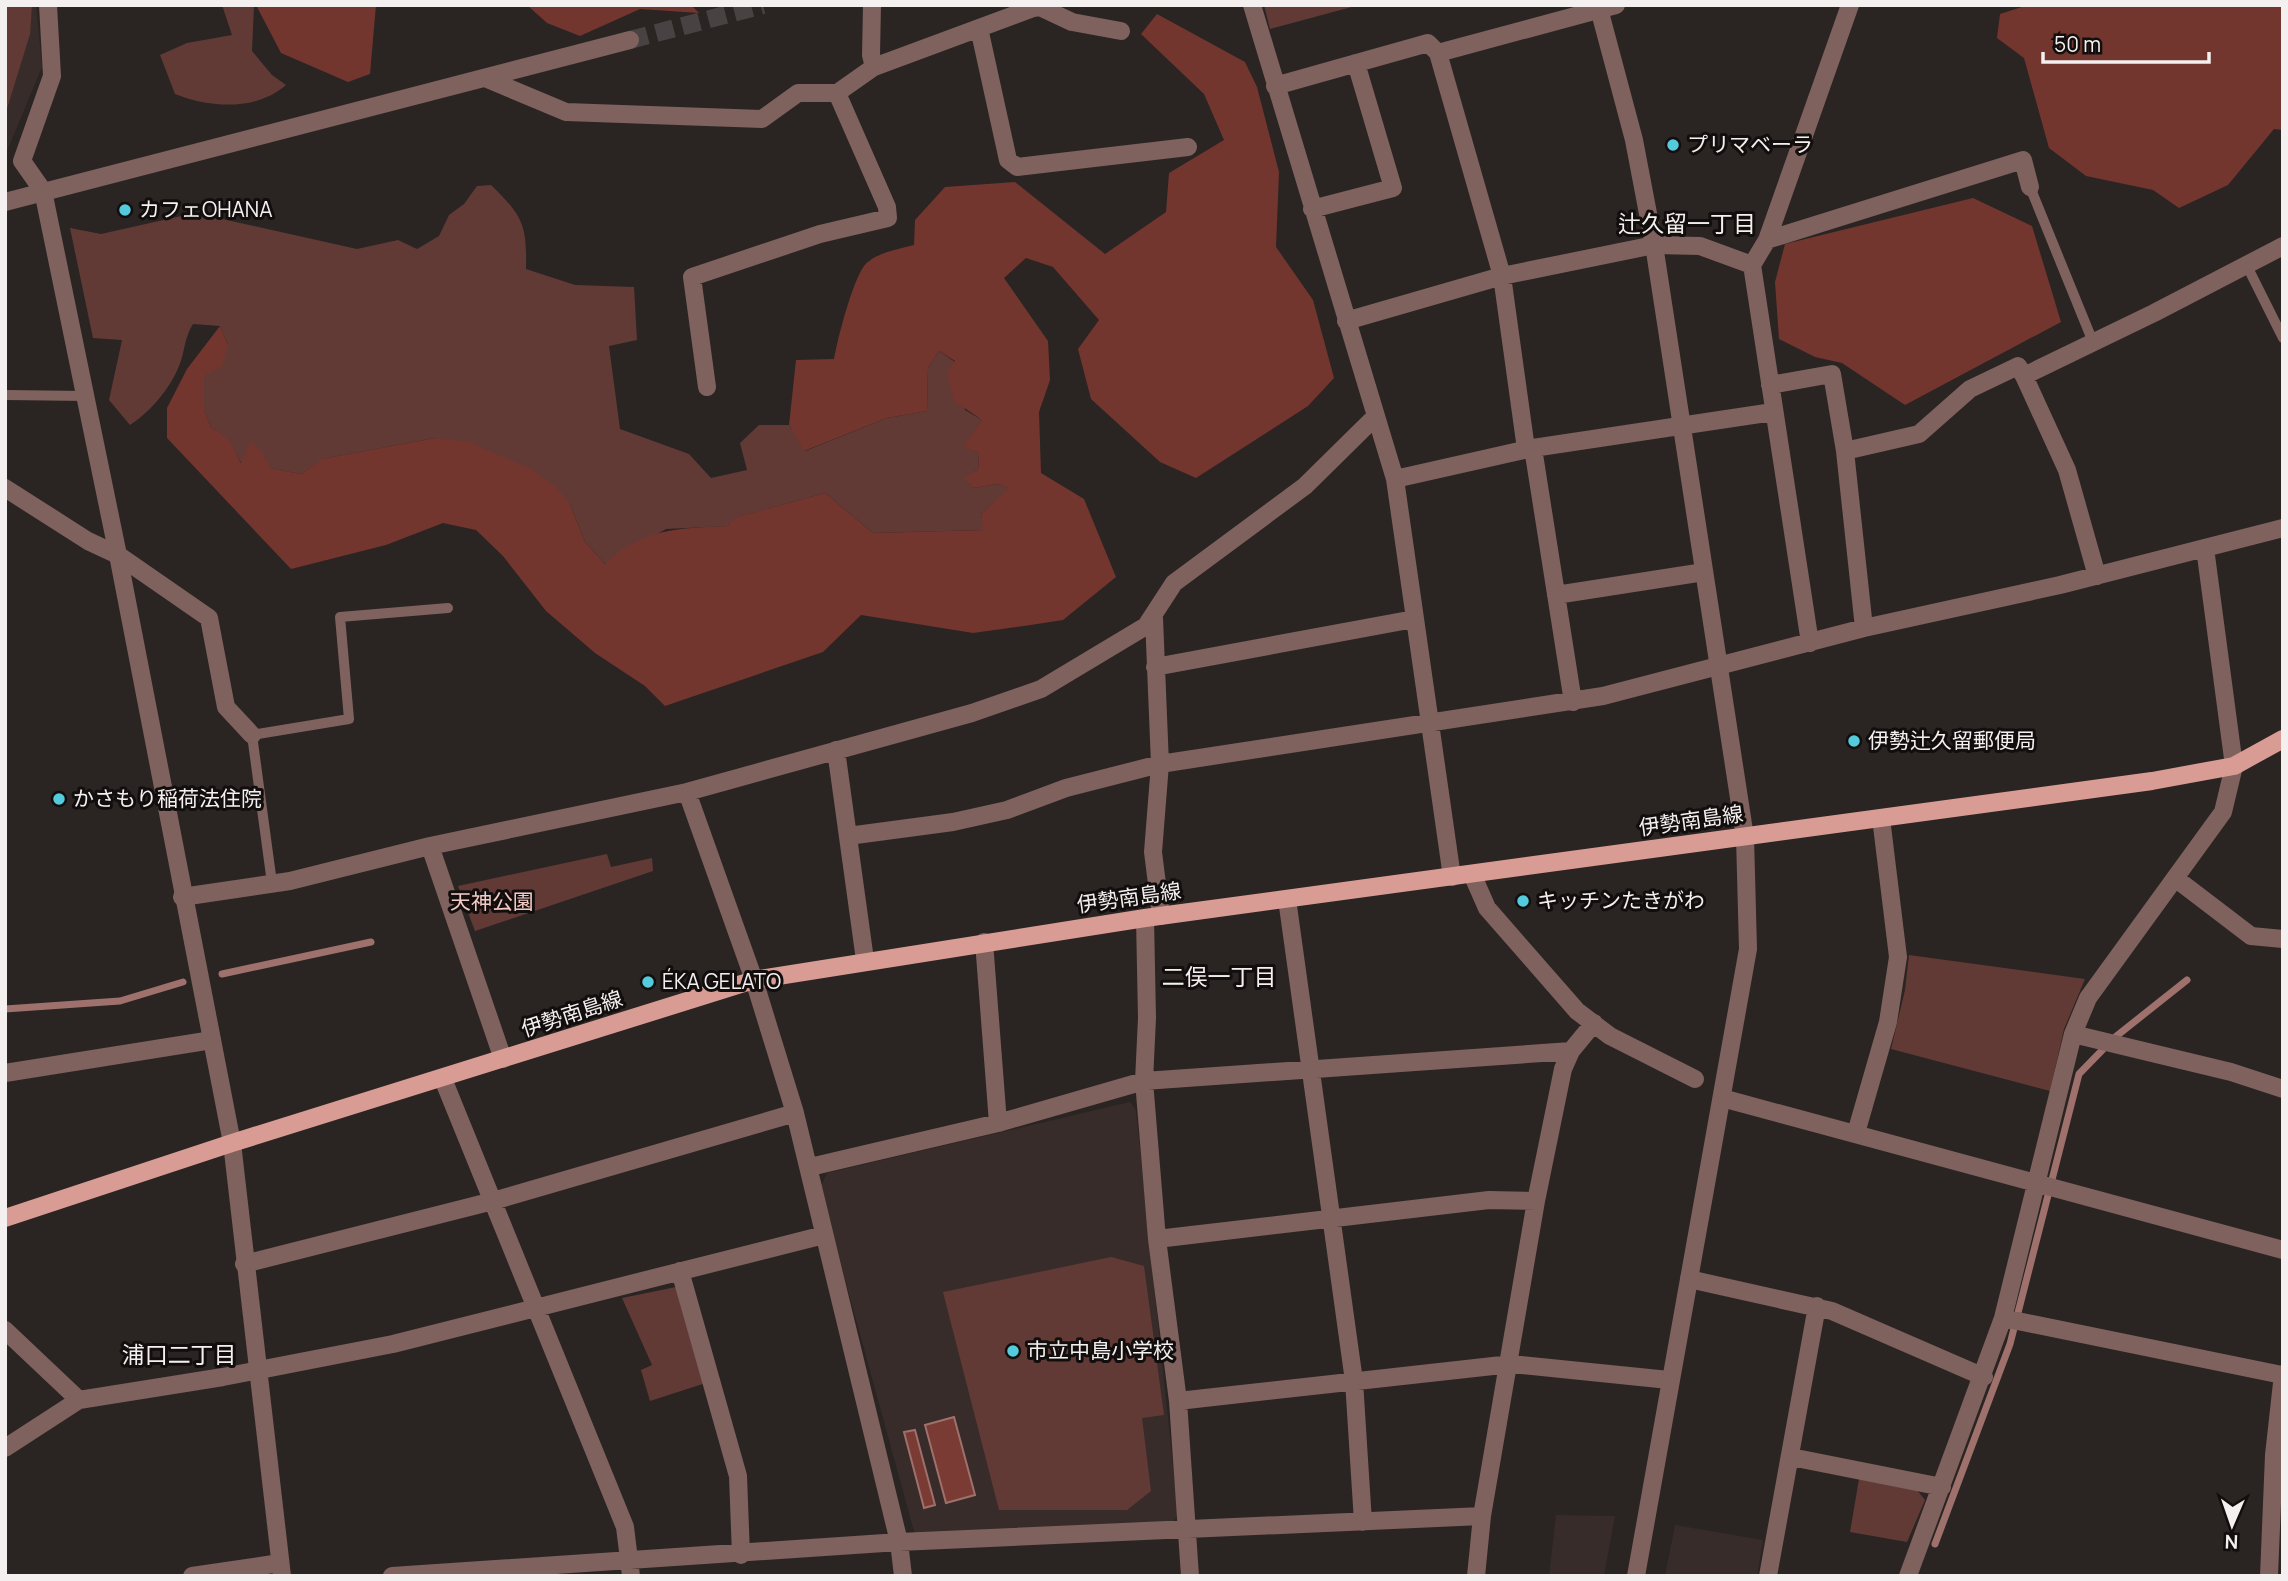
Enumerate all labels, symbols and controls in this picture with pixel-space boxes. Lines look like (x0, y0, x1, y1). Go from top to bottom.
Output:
scale bar (2043, 21, 2209, 65)
text: 50 m (2054, 30, 2101, 58)
place label: プリマベーラ (1687, 130, 1813, 158)
marker: プリマベーラ (1665, 137, 1681, 153)
place label: カフェOHANA (139, 195, 273, 223)
marker: カフェOHANA (117, 202, 133, 218)
district label: 辻久留一丁目 (1618, 207, 1756, 239)
place label: 伊勢辻久留郵便局 (1868, 726, 2036, 754)
marker: 伊勢辻久留郵便局 (1846, 733, 1862, 749)
place label: かさもり稲荷法住院 (73, 784, 262, 812)
marker: かさもり稲荷法住院 (51, 791, 67, 807)
street label: 伊勢南島線 (1637, 799, 1745, 841)
street label: 伊勢南島線 (1075, 876, 1183, 918)
place label: キッチンたきがわ (1537, 886, 1705, 914)
park label: 天神公園 (450, 887, 534, 915)
marker: キッチンたきがわ (1515, 893, 1531, 909)
district label: 二俣一丁目 (1162, 960, 1277, 992)
place label: ÉKA GELATO (662, 967, 781, 995)
marker: ÉKA GELATO (640, 974, 656, 990)
street label: 伊勢南島線 (517, 984, 626, 1043)
place label: 市立中島小学校 (1027, 1336, 1174, 1364)
district label: 浦口二丁目 (122, 1338, 237, 1370)
marker: 市立中島小学校 (1005, 1343, 1021, 1359)
north arrow (2197, 1490, 2267, 1560)
text: N (2224, 1529, 2239, 1555)

